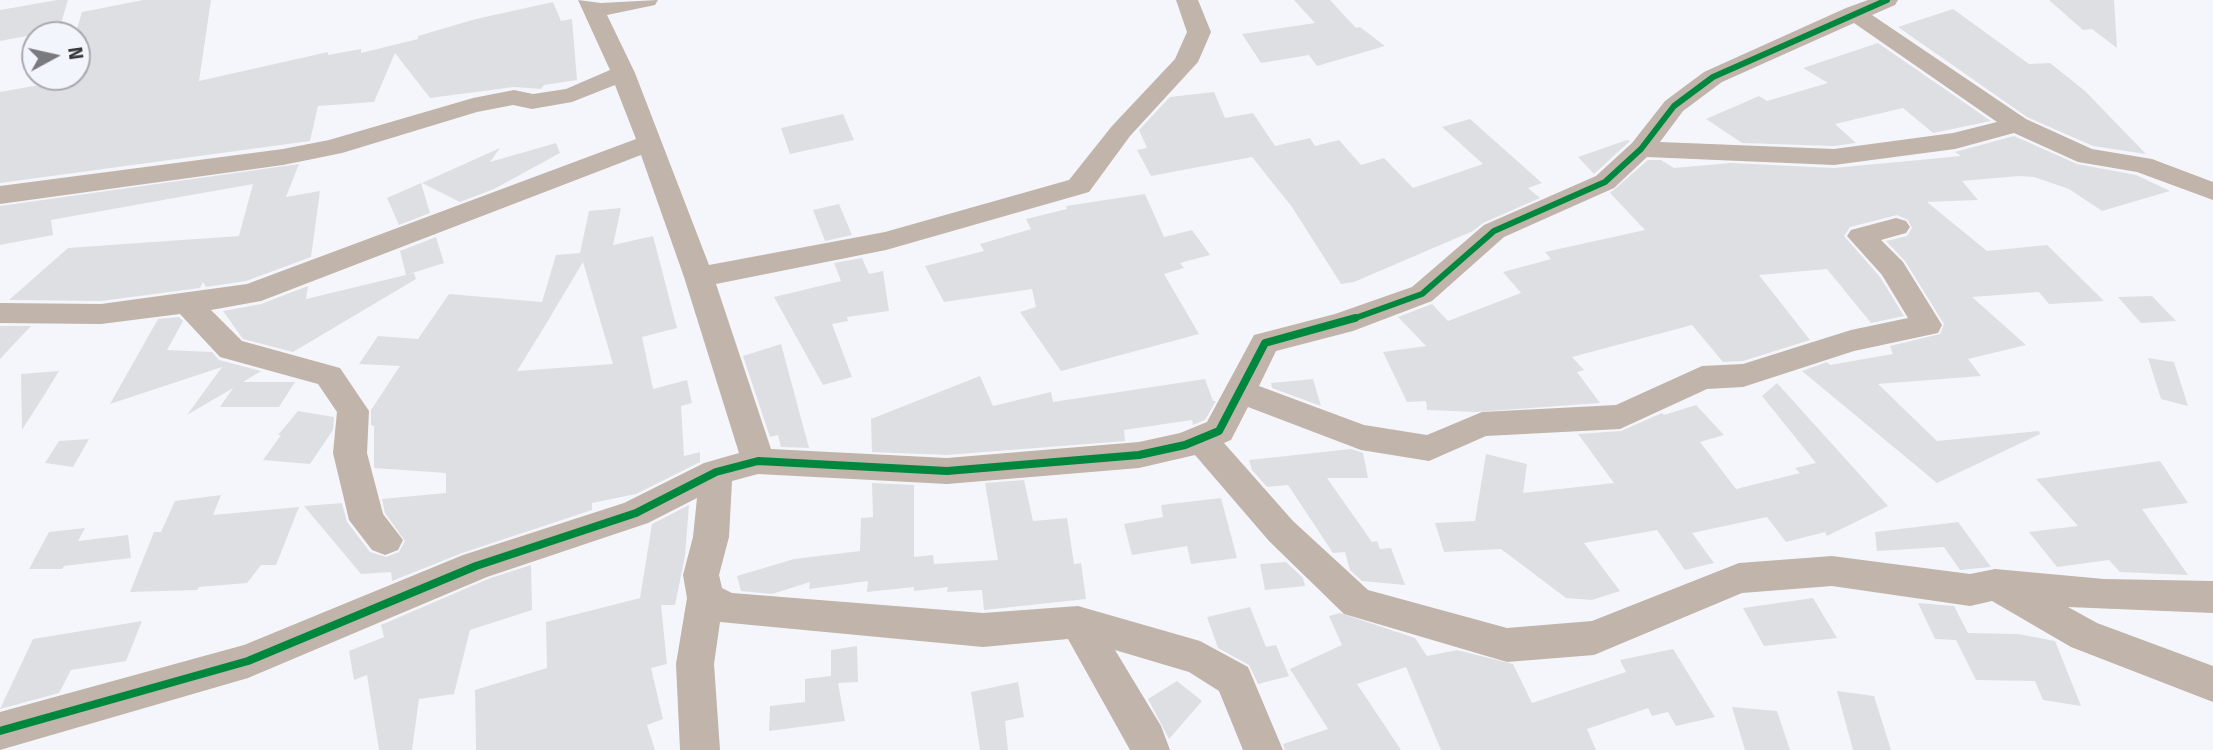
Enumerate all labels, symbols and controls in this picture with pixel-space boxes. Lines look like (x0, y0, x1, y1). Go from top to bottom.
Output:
north arrow (21, 21, 91, 91)
text: N (63, 45, 88, 61)

